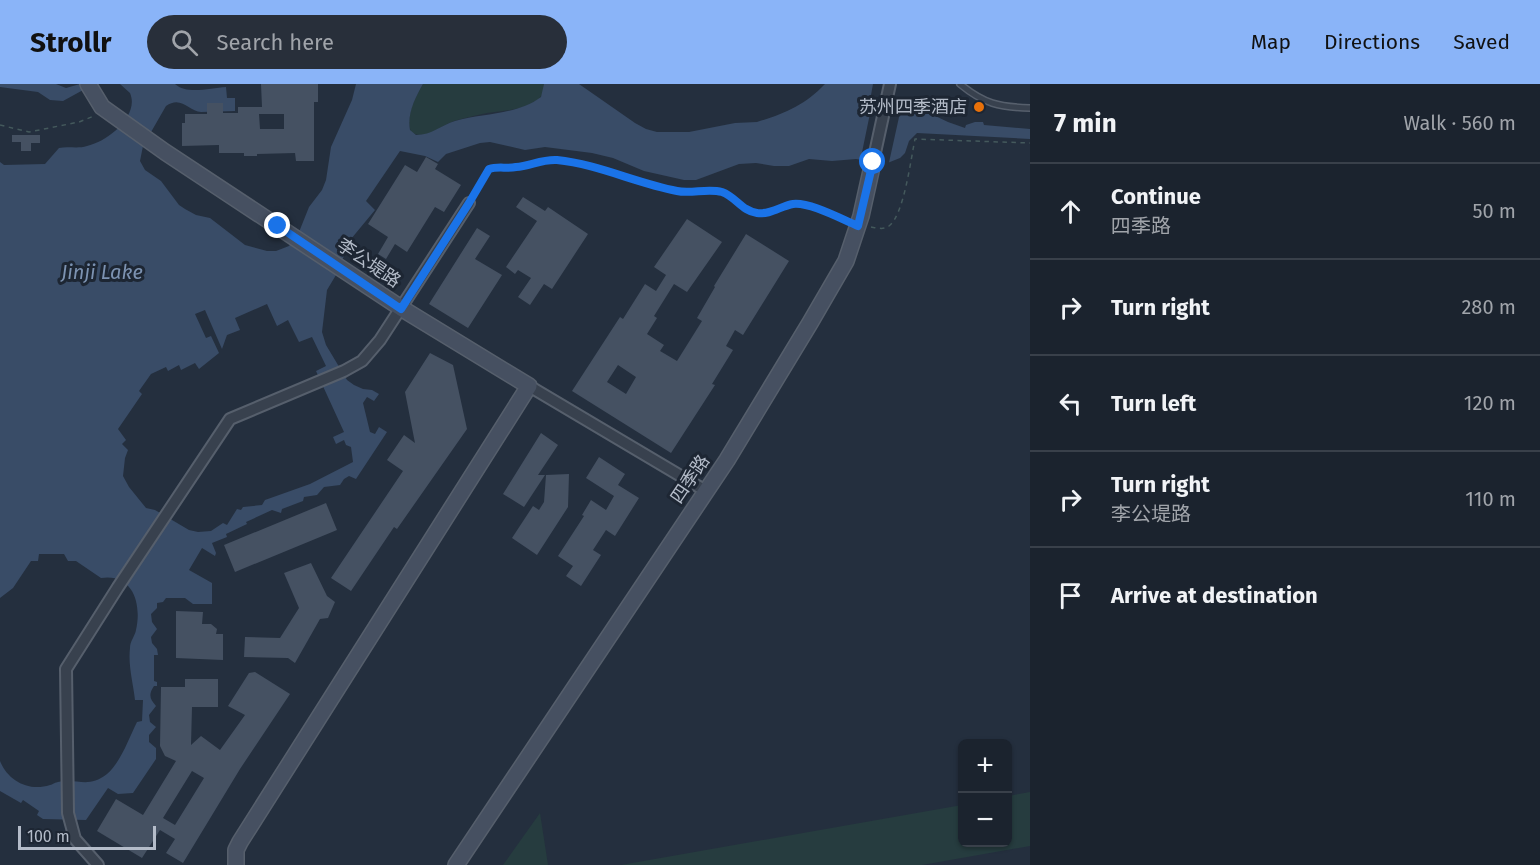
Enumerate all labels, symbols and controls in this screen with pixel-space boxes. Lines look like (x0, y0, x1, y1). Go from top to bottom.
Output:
search box (147, 15, 567, 69)
text: Strollr (30, 26, 111, 59)
icon: search (168, 26, 201, 59)
text: Search here (216, 29, 334, 56)
text: Map (1251, 29, 1291, 55)
text: Directions (1324, 29, 1420, 55)
text: Saved (1453, 29, 1510, 55)
place label: 苏州四季酒店 (859, 96, 967, 118)
marker: 苏州四季酒店 (972, 100, 986, 114)
text: 7 min (1054, 108, 1117, 139)
text: Walk · 560 m (1404, 111, 1516, 135)
route start (859, 148, 885, 174)
text: Continue (1111, 183, 1201, 210)
icon: ahead (1054, 195, 1087, 228)
text: 50 m (1472, 199, 1516, 223)
route end (264, 212, 290, 238)
text: 四季路 (1111, 214, 1171, 238)
street label: 李公堤路 (333, 234, 405, 292)
water label: Jinji Lake (60, 260, 143, 284)
icon: right (1054, 291, 1087, 324)
text: Turn right (1111, 294, 1210, 321)
text: 280 m (1461, 295, 1516, 319)
icon: left (1054, 387, 1087, 420)
text: Turn left (1111, 390, 1196, 417)
text: 120 m (1464, 391, 1516, 415)
street label: 四季路 (666, 450, 714, 508)
text: Turn right (1111, 471, 1210, 498)
icon: right (1054, 483, 1087, 516)
text: 110 m (1465, 487, 1516, 511)
text: 李公堤路 (1111, 502, 1191, 526)
icon: arrive (1054, 579, 1087, 612)
text: Arrive at destination (1111, 582, 1318, 609)
map controls (958, 739, 1012, 847)
button: + (958, 739, 1012, 793)
button: − (958, 793, 1012, 847)
scale bar (18, 823, 156, 850)
text: 100 m (27, 827, 70, 846)

